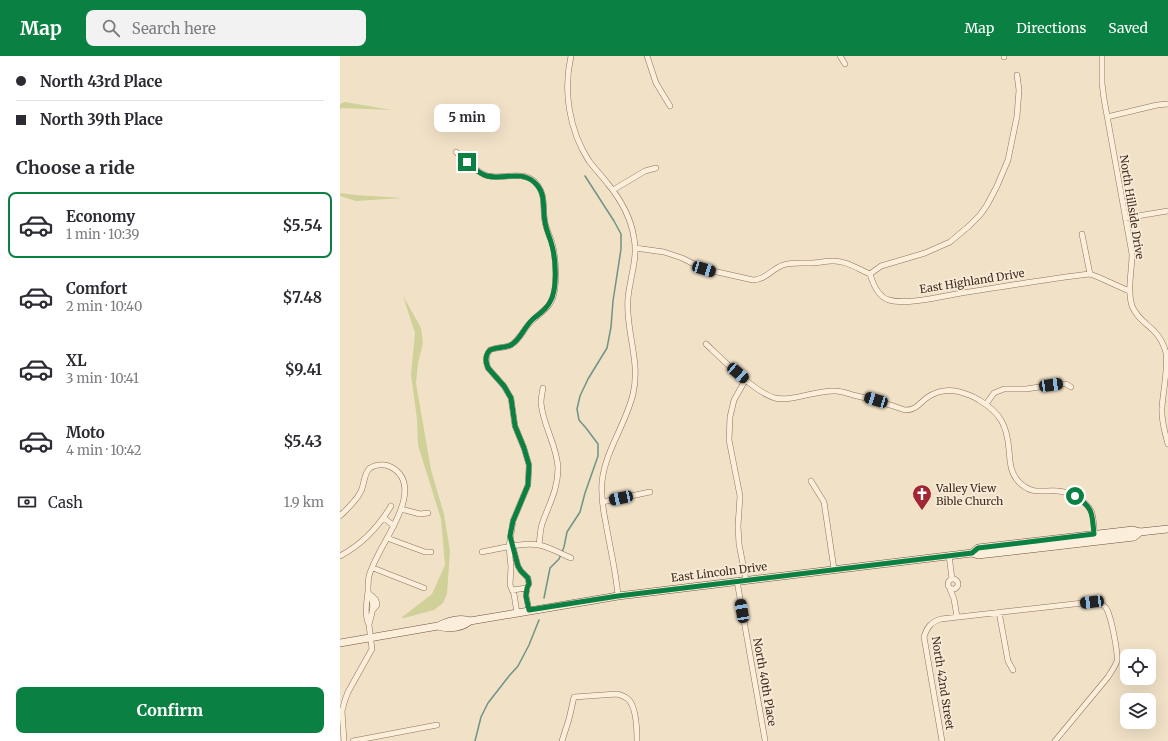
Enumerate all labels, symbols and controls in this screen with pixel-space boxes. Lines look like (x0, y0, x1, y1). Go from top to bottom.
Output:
search box (86, 10, 366, 46)
text: Map (20, 16, 62, 40)
icon: search (100, 17, 122, 39)
text: Search here (132, 19, 216, 38)
text: Map (964, 19, 994, 37)
text: Directions (1016, 19, 1086, 37)
text: Saved (1108, 19, 1148, 37)
text: North 43rd Place (40, 72, 162, 91)
callout: 5 min (434, 104, 500, 132)
text: 5 min (449, 109, 485, 126)
text: North 39th Place (40, 110, 163, 129)
route end (458, 153, 476, 171)
street label: North Hillside Drive (1117, 154, 1147, 260)
text: Choose a ride (16, 156, 135, 179)
icon: car (18, 207, 54, 243)
text: Economy (66, 207, 135, 226)
text: $5.54 (283, 216, 322, 235)
text: 1 min · 10:39 (66, 226, 139, 243)
car (691, 260, 717, 278)
street label: East Highland Drive (919, 266, 1026, 296)
icon: car (18, 279, 54, 315)
text: Comfort (66, 279, 127, 298)
text: $7.48 (283, 288, 322, 307)
text: 2 min · 10:40 (66, 298, 142, 315)
icon: car (18, 351, 54, 387)
text: XL (66, 351, 87, 370)
text: $9.41 (285, 360, 322, 379)
car (725, 361, 751, 385)
text: 3 min · 10:41 (66, 370, 139, 387)
car (1038, 377, 1064, 393)
car (863, 391, 889, 409)
icon: car (18, 423, 54, 459)
text: Moto (66, 423, 105, 442)
text: $5.43 (283, 432, 322, 451)
text: 4 min · 10:42 (66, 442, 141, 459)
place label: Valley View Bible Church (935, 481, 1004, 508)
church icon: Valley View Bible Church (911, 483, 933, 511)
route start (1066, 487, 1084, 505)
car (608, 490, 634, 506)
icon: cash (16, 491, 38, 513)
text: Cash (48, 493, 83, 512)
text: 1.9 km (284, 494, 324, 511)
street label: East Lincoln Drive (670, 559, 768, 585)
car (1079, 595, 1105, 609)
car (734, 598, 750, 624)
street label: North 42nd Street (929, 635, 957, 731)
street label: North 40th Place (750, 637, 780, 727)
map controls (1120, 649, 1156, 729)
button: locate (1120, 649, 1156, 685)
button: Confirm (16, 687, 324, 733)
button: layers (1120, 693, 1156, 729)

